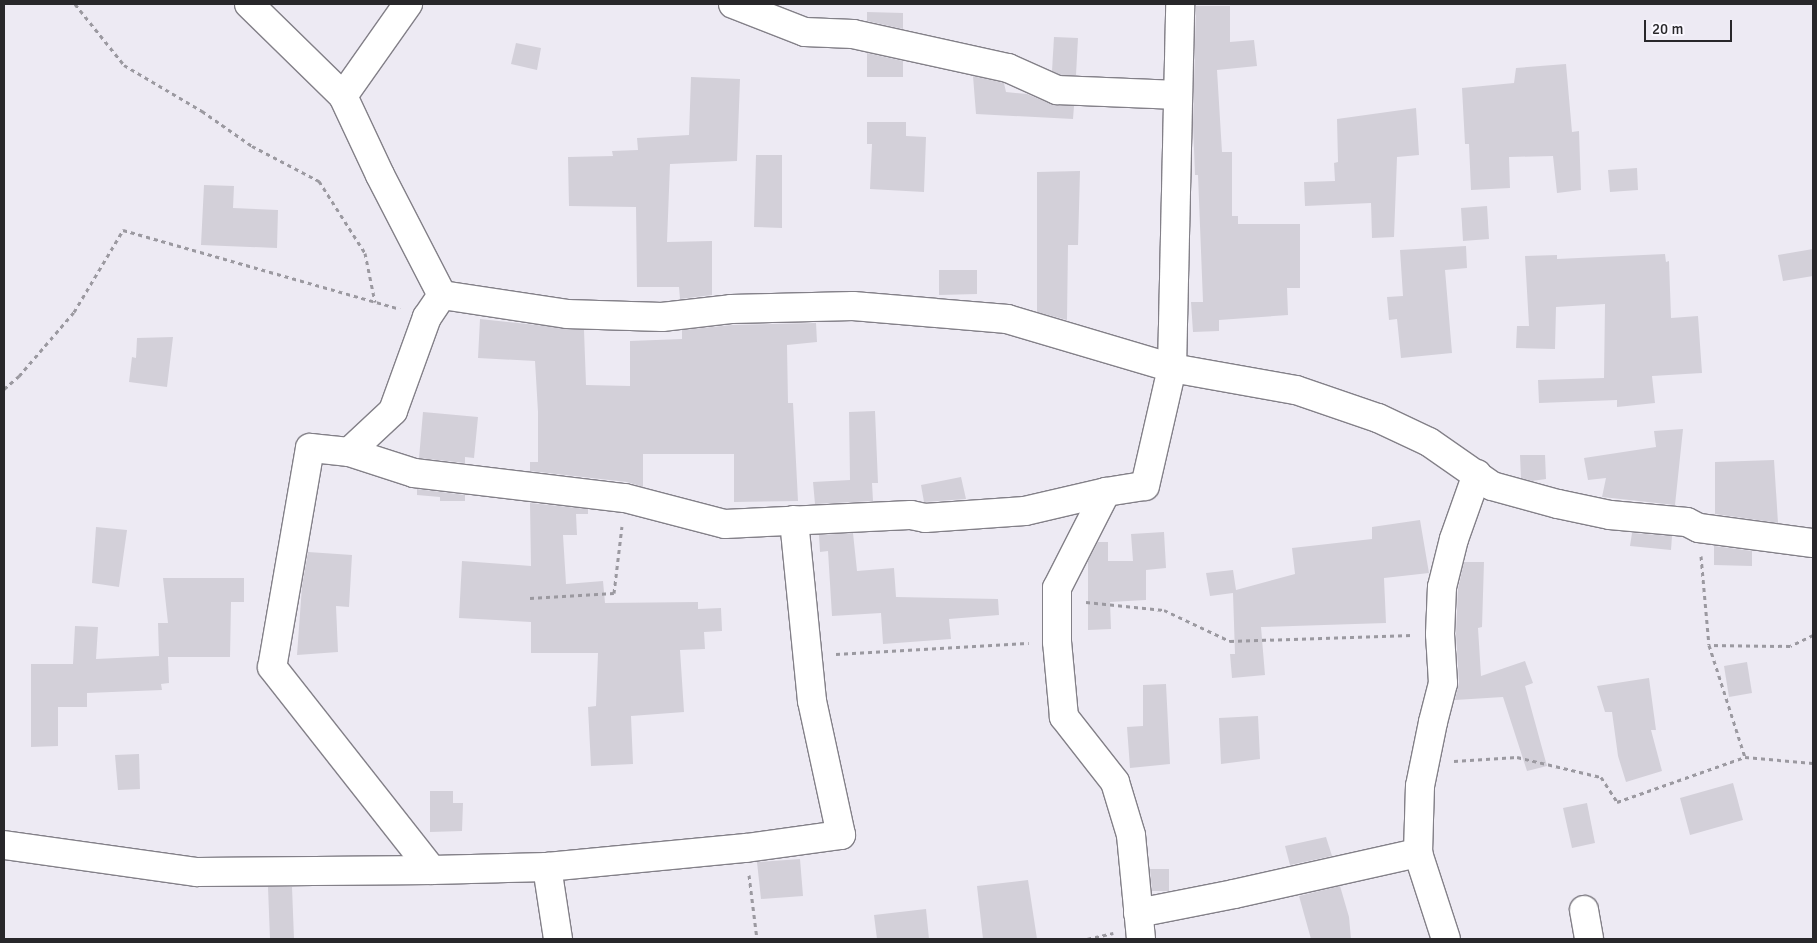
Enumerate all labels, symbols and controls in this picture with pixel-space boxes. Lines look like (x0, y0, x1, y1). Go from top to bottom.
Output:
scale bar (1647, 10, 1734, 42)
text: 20 m (1652, 20, 1683, 38)

